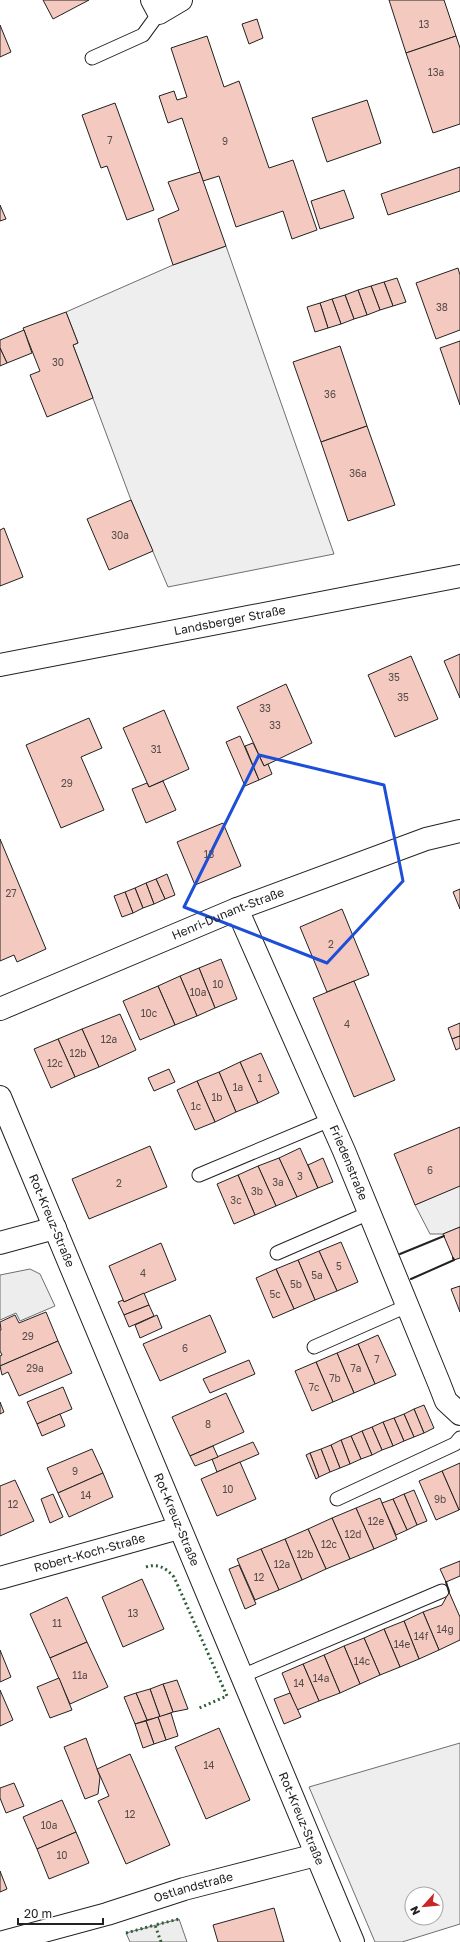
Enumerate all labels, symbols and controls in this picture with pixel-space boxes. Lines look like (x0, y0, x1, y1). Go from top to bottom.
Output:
house number: 13 (419, 18, 429, 30)
house number: 13a (428, 66, 444, 78)
house number: 7 (107, 134, 113, 146)
house number: 9 (222, 135, 228, 147)
house number: 38 (436, 301, 448, 313)
house number: 30 (52, 356, 64, 368)
house number: 36 (324, 388, 336, 400)
house number: 36a (349, 467, 367, 479)
house number: 30a (111, 529, 129, 541)
street label: Landsberger Straße (173, 602, 287, 638)
house number: 35 (388, 671, 400, 683)
house number: 35 (397, 691, 409, 703)
house number: 33 (259, 702, 271, 714)
house number: 33 (269, 719, 281, 731)
house number: 31 (151, 743, 161, 755)
house number: 29 (61, 777, 73, 789)
house number: 13 (204, 848, 214, 860)
street label: Henri-Dunant-Straße (169, 884, 286, 943)
house number: 27 (5, 887, 17, 899)
house number: 2 (328, 938, 334, 950)
house number: 10 (212, 978, 224, 990)
house number: 10a (190, 986, 206, 998)
house number: 10c (141, 1007, 158, 1019)
house number: 4 (344, 1018, 350, 1030)
house number: 12a (101, 1033, 117, 1045)
house number: 12b (70, 1047, 86, 1059)
house number: 12c (47, 1057, 64, 1069)
house number: 1 (258, 1072, 263, 1084)
house number: 1a (233, 1081, 243, 1093)
house number: 1b (212, 1091, 223, 1103)
house number: 1c (191, 1100, 202, 1112)
street label: Friedenstraße (326, 1122, 371, 1202)
house number: 6 (427, 1164, 433, 1176)
house number: 3 (297, 1170, 303, 1182)
street label: Rot-Kreuz-Straße (26, 1172, 78, 1269)
house number: 3a (272, 1176, 284, 1188)
house number: 2 (116, 1177, 122, 1189)
house number: 3b (251, 1185, 263, 1197)
house number: 3c (230, 1194, 242, 1206)
house number: 5 (336, 1260, 342, 1272)
house number: 4 (140, 1267, 146, 1279)
house number: 5a (311, 1269, 323, 1281)
house number: 5b (290, 1278, 302, 1290)
house number: 5c (269, 1288, 281, 1300)
house number: 29 (22, 1330, 34, 1342)
house number: 6 (182, 1342, 188, 1354)
house number: 7 (374, 1353, 380, 1365)
house number: 29a (26, 1362, 44, 1374)
house number: 7a (351, 1362, 361, 1374)
house number: 7b (329, 1372, 341, 1384)
house number: 7c (309, 1381, 320, 1393)
house number: 8 (205, 1418, 211, 1430)
house number: 9 (72, 1465, 78, 1477)
street label: Rot-Kreuz-Straße (151, 1471, 203, 1568)
house number: 10 (222, 1483, 234, 1495)
house number: 14 (81, 1489, 91, 1501)
house number: 9b (434, 1493, 446, 1505)
house number: 12 (8, 1498, 19, 1510)
house number: 12e (368, 1515, 384, 1527)
house number: 12d (345, 1528, 361, 1540)
street label: Robert-Koch-Straße (32, 1530, 147, 1575)
house number: 12c (321, 1538, 338, 1550)
house number: 12b (297, 1548, 313, 1560)
house number: 12a (274, 1558, 290, 1570)
house number: 12 (254, 1571, 265, 1583)
house number: 13 (128, 1607, 138, 1619)
house number: 11 (52, 1617, 62, 1629)
house number: 14g (436, 1623, 454, 1635)
house number: 14f (414, 1630, 429, 1642)
house number: 14e (394, 1638, 411, 1650)
house number: 14c (354, 1655, 371, 1667)
house number: 11a (72, 1669, 88, 1681)
house number: 14a (313, 1672, 329, 1684)
house number: 14 (294, 1677, 304, 1689)
house number: 14 (204, 1759, 214, 1771)
street label: Rot-Kreuz-Straße (276, 1770, 328, 1867)
house number: 12 (125, 1808, 136, 1820)
house number: 10a (41, 1819, 57, 1831)
house number: 10 (56, 1849, 68, 1861)
street label: Ostlandstraße (151, 1869, 235, 1905)
north arrow (404, 1886, 444, 1926)
scale bar (18, 1900, 103, 1926)
text: N (407, 1904, 422, 1917)
text: 20 m (24, 1906, 52, 1921)

